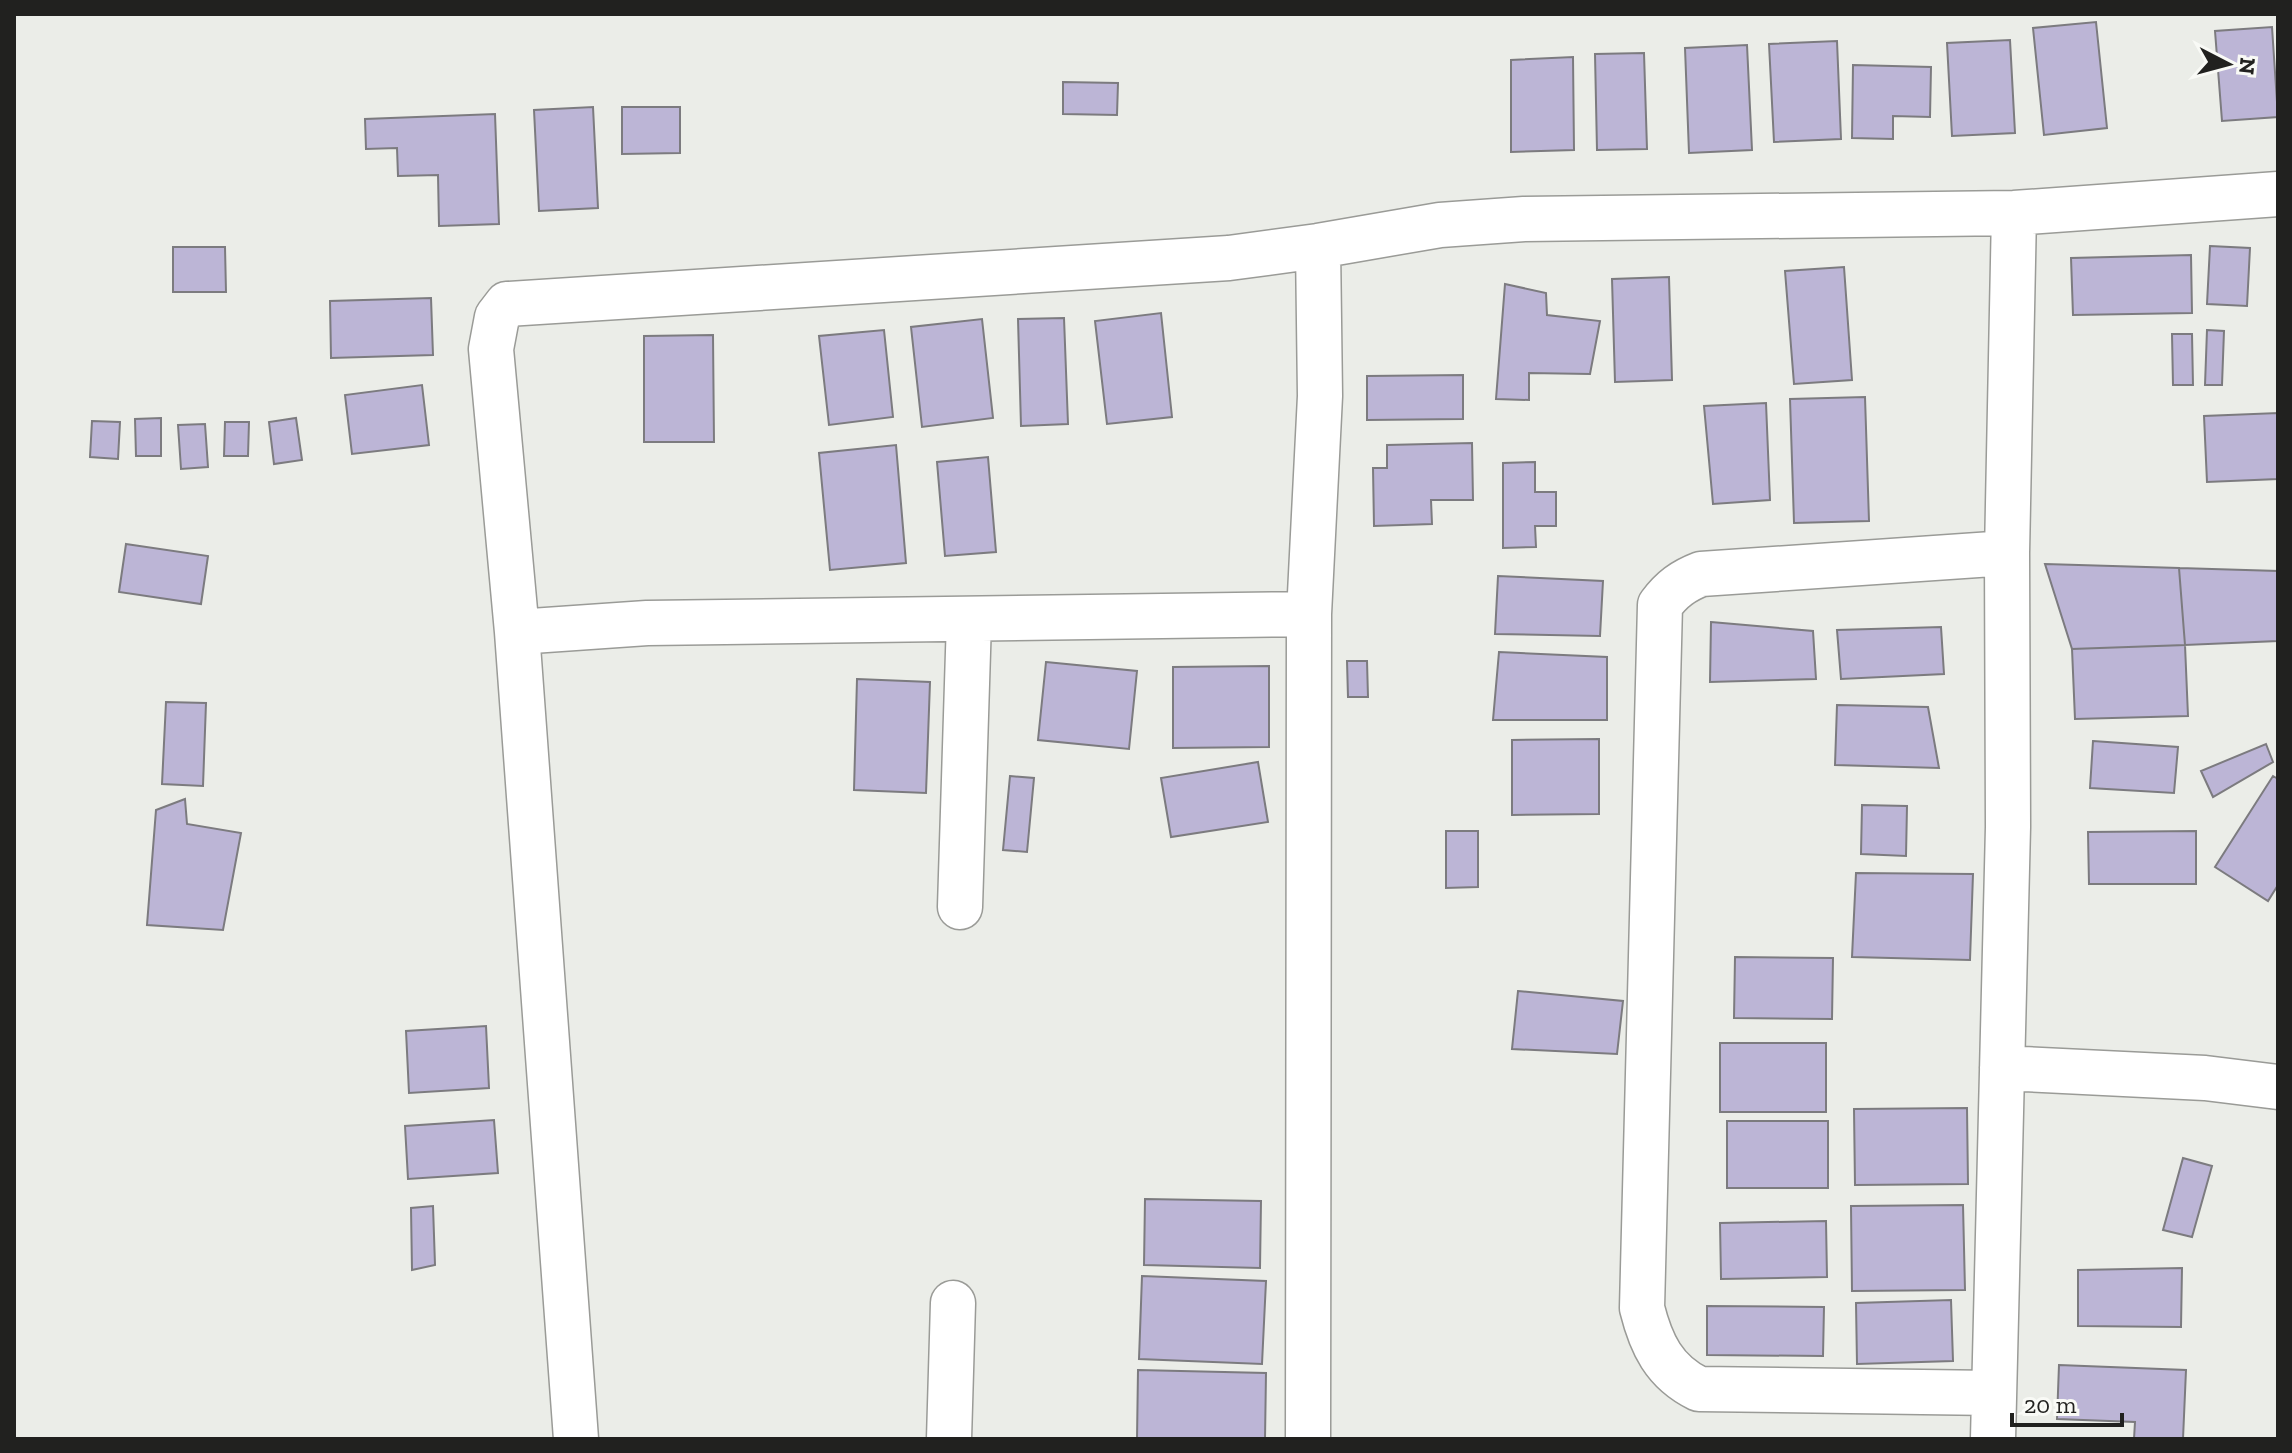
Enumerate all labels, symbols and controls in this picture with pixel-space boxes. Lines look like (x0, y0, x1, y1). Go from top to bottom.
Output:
north arrow (2188, 24, 2268, 104)
text: N (2233, 56, 2262, 76)
scale bar (2012, 1377, 2122, 1427)
text: 20 m (2024, 1390, 2077, 1419)

